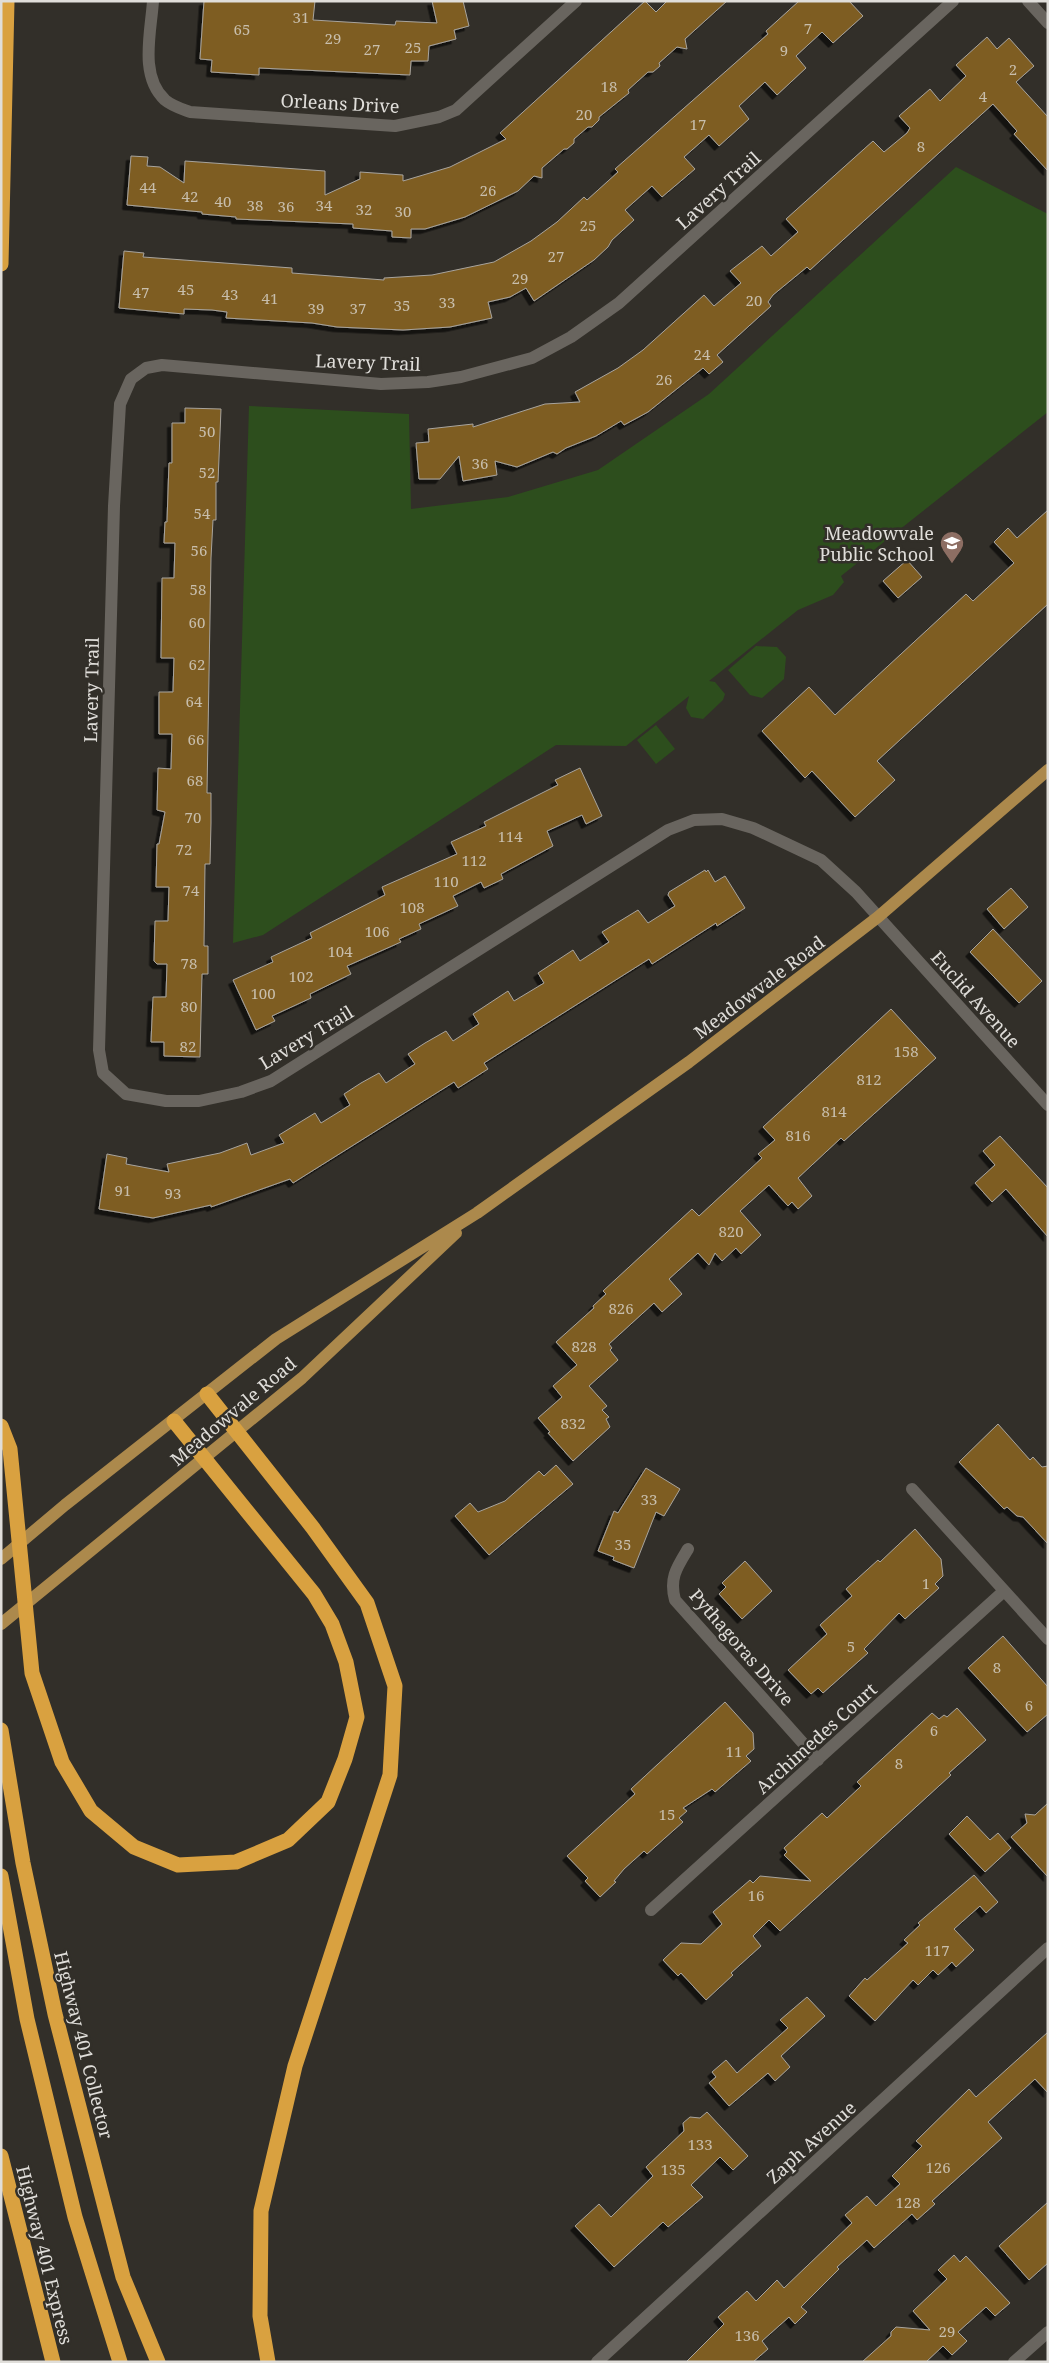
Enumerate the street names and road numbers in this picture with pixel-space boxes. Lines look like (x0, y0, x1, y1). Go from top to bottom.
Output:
street label: Orleans Drive (280, 88, 400, 118)
street label: Lavery Trail (671, 146, 765, 234)
street label: Lavery Trail (315, 348, 421, 376)
street label: Lavery Trail (78, 637, 104, 743)
street label: Meadowvale Road (689, 930, 829, 1044)
street label: Euclid Avenue (926, 945, 1026, 1053)
street label: Lavery Trail (255, 999, 358, 1074)
street label: Meadowvale Road (165, 1351, 301, 1471)
street label: Pythagoras Drive (685, 1583, 799, 1711)
street label: Archimedes Court (750, 1677, 882, 1799)
street label: Highway 401 Collector (49, 1949, 119, 2142)
street label: Zaph Avenue (761, 2096, 861, 2188)
street label: Highway 401 Express (11, 2163, 79, 2347)

